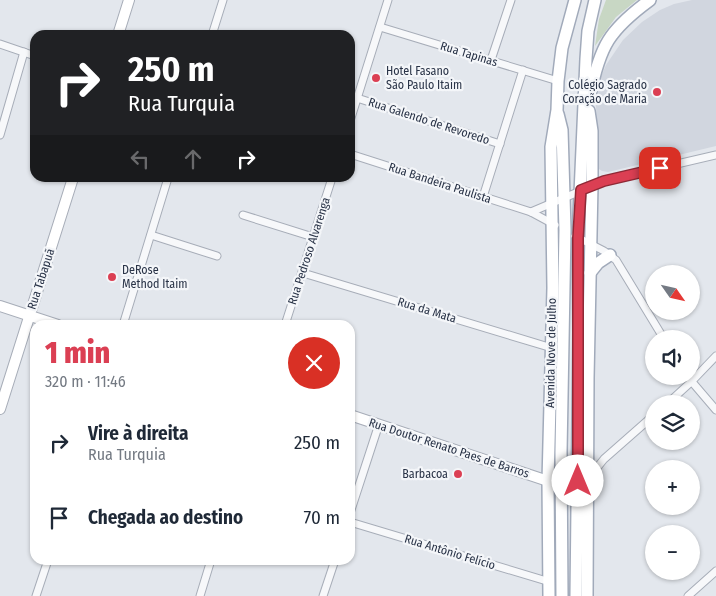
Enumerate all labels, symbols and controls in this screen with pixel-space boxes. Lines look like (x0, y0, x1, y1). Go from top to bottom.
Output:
street label: Rua Tapinas (439, 39, 499, 69)
text: 250 m (128, 48, 215, 90)
icon: right (45, 50, 110, 115)
place label: Hotel Fasano São Paulo Itaim (386, 64, 462, 92)
marker: Hotel Fasano São Paulo Itaim (370, 72, 382, 84)
place label: Colégio Sagrado Coração de Maria (562, 78, 647, 106)
marker: Colégio Sagrado Coração de Maria (651, 86, 663, 98)
text: Rua Turquia (128, 90, 235, 117)
street label: Rua Galendo de Revoredo (367, 95, 491, 147)
icon: left (126, 145, 154, 173)
icon: ahead (179, 145, 207, 173)
icon: right (232, 145, 260, 173)
pin (639, 147, 681, 189)
icon: arrive (646, 154, 674, 182)
street label: Rua Bandeira Paulista (387, 160, 493, 206)
street label: Rua Pedroso Alvarenga (285, 195, 333, 306)
street label: Rua Tabapuã (25, 247, 57, 311)
place label: DeRose Method Itaim (122, 263, 187, 291)
north arrow (645, 265, 700, 320)
map controls (645, 265, 700, 580)
marker: DeRose Method Itaim (106, 271, 118, 283)
street label: Rua da Mata (396, 294, 458, 326)
street label: Avenida Nove de Julho (543, 298, 559, 408)
button: sound (645, 330, 700, 385)
text: 1 min (45, 335, 110, 371)
button: close (288, 337, 340, 389)
text: 320 m · 11:46 (45, 372, 126, 391)
button: layers (645, 395, 700, 450)
street label: Rua Doutor Renato Paes de Barros (367, 415, 531, 481)
text: Vire à direita (88, 422, 189, 445)
icon: right (45, 429, 73, 457)
text: 250 m (294, 431, 340, 454)
text: Rua Turquia (88, 445, 166, 464)
position arrow (551, 454, 603, 506)
button: + (645, 460, 700, 515)
place label: Barbacoa (402, 467, 448, 481)
marker: Barbacoa (452, 468, 464, 480)
icon: arrive (45, 504, 73, 532)
text: Chegada ao destino (88, 506, 243, 529)
text: 70 m (304, 506, 340, 529)
button: − (645, 525, 700, 580)
street label: Rua Antônio Felício (403, 532, 497, 572)

